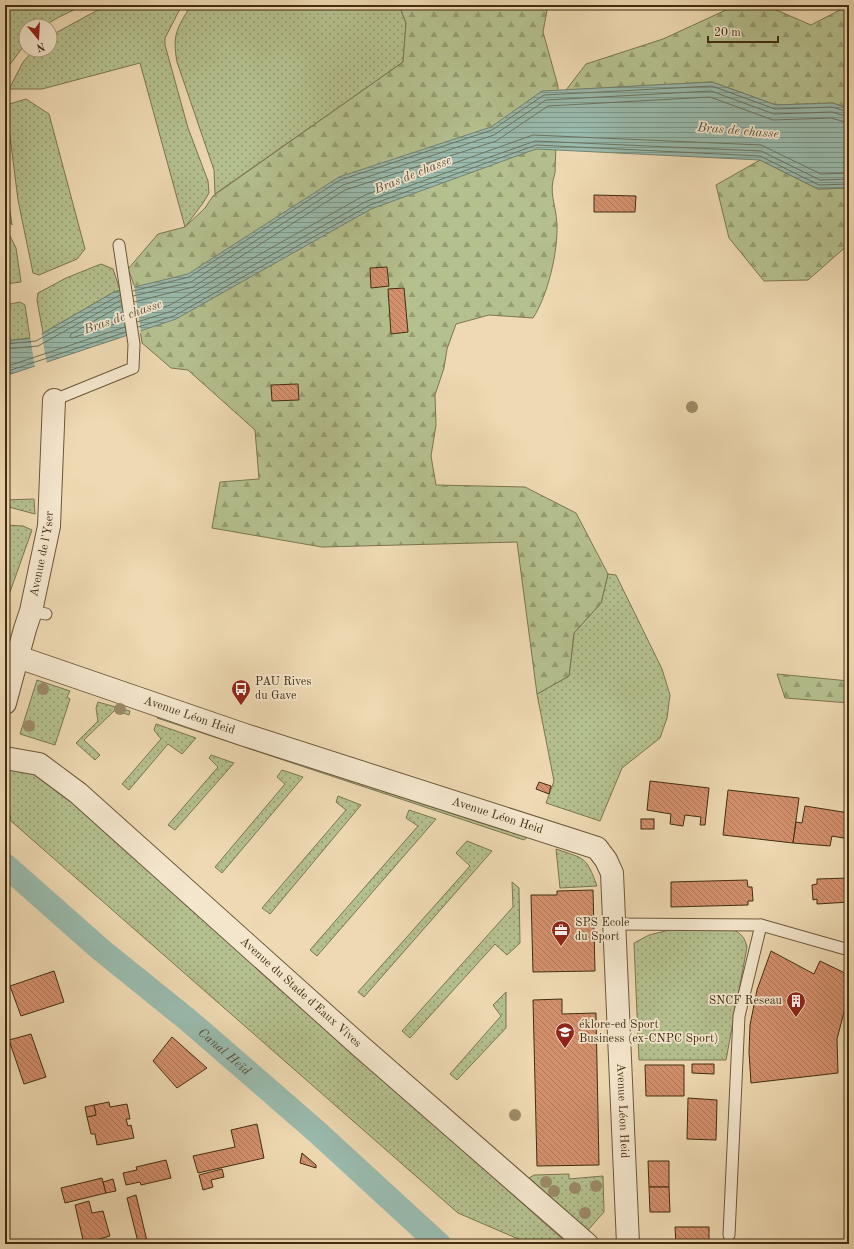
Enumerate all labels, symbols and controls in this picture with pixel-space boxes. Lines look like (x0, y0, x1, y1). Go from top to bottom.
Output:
north arrow (18, 18, 58, 58)
scale bar (708, 18, 778, 44)
text: 20 m (714, 27, 741, 39)
text: N (34, 40, 46, 53)
water label: Bras de chasse (696, 121, 779, 141)
water label: Bras de chasse (372, 154, 453, 197)
water label: Bras de chasse (81, 298, 164, 337)
street label: Avenue de l'Yser (28, 511, 56, 598)
place label: PAU Rives du Gave (255, 676, 312, 702)
bus stop icon: PAU Rives du Gave (230, 678, 252, 706)
street label: Avenue Léon Heid (142, 695, 236, 737)
street label: Avenue Léon Heid (450, 796, 545, 836)
place label: SPS Ecole du Sport (575, 917, 630, 943)
office icon: SPS Ecole du Sport (550, 919, 572, 947)
street label: Avenue du Stade d'Eaux Vives (238, 935, 363, 1050)
building icon: SNCF Reseau (785, 990, 807, 1018)
place label: SNCF Reseau (709, 995, 783, 1007)
place label: éklore-ed Sport Business (ex-CNPC Sport) (579, 1019, 719, 1045)
school or university icon: éklore-ed Sport Business (ex-CNPC Sport) (554, 1021, 576, 1049)
water label: Canal Heïd (196, 1025, 253, 1078)
street label: Avenue Léon Heid (614, 1063, 630, 1159)

